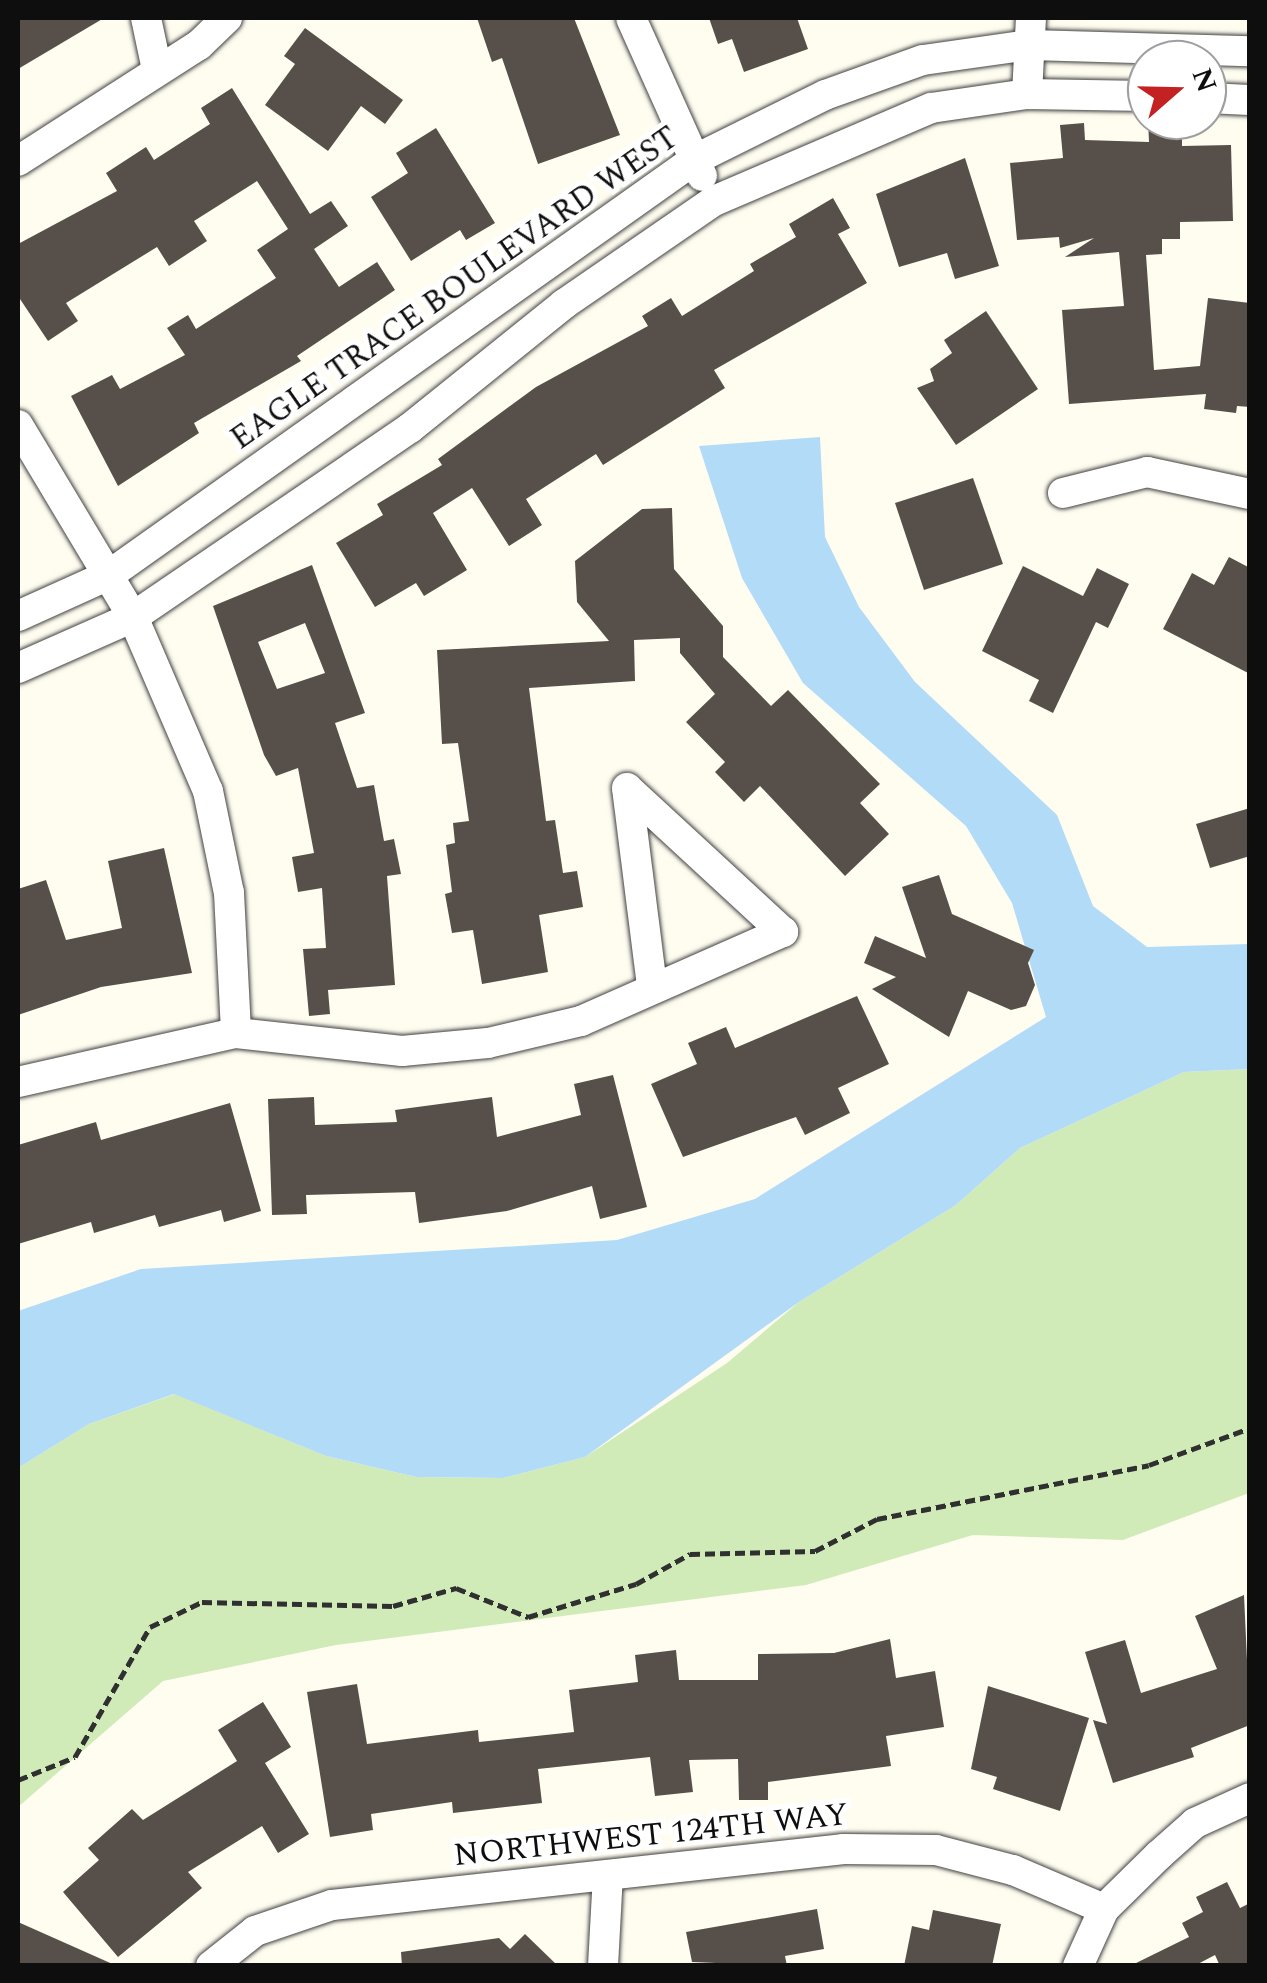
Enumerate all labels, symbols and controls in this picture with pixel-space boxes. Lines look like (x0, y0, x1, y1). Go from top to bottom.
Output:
north arrow (1127, 40, 1227, 140)
text: N (1180, 62, 1228, 98)
street label: EAGLE TRACE BOULEVARD WEST (224, 119, 686, 459)
street label: NORTHWEST 124TH WAY (452, 1796, 850, 1876)

